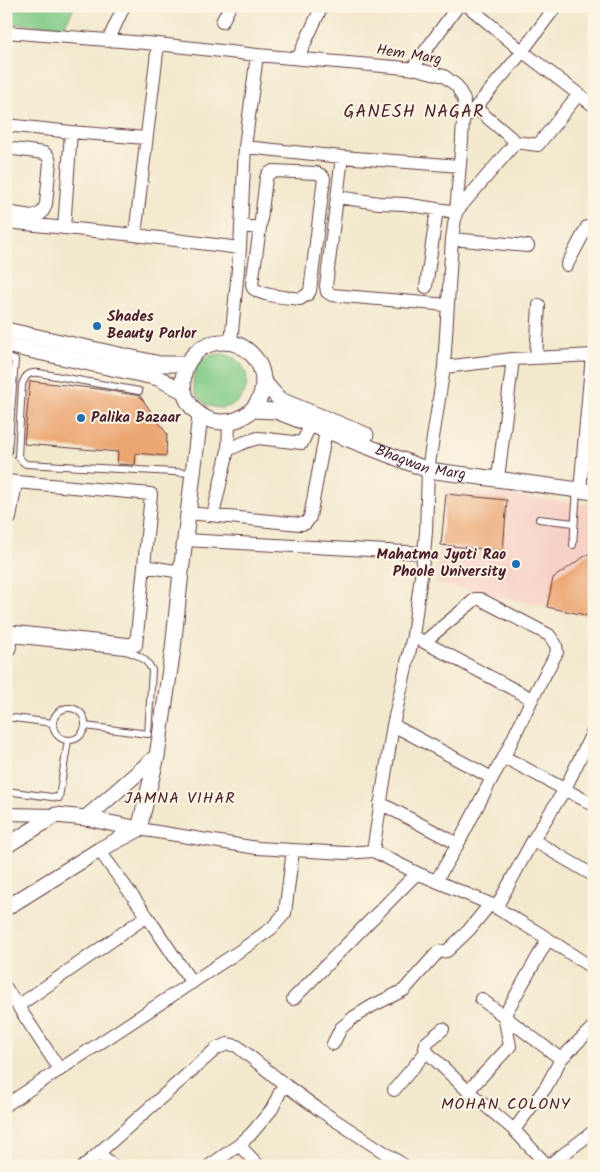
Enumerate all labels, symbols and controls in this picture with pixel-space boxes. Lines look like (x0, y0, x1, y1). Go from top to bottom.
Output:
street label: Hem Marg (375, 38, 443, 72)
district label: GANESH NAGAR (343, 98, 485, 127)
place label: Shades Beauty Parlor (107, 305, 197, 346)
marker: Shades Beauty Parlor (91, 320, 103, 332)
place label: Palika Bazaar (91, 406, 181, 430)
marker: Palika Bazaar (75, 412, 87, 424)
street label: Bhagwan Marg (371, 439, 467, 487)
place label: Mahatma Jyoti Rao Phoole University (377, 543, 506, 584)
marker: Mahatma Jyoti Rao Phoole University (510, 558, 522, 570)
district label: JAMNA VIHAR (124, 786, 236, 811)
district label: MOHAN COLONY (441, 1092, 571, 1117)

